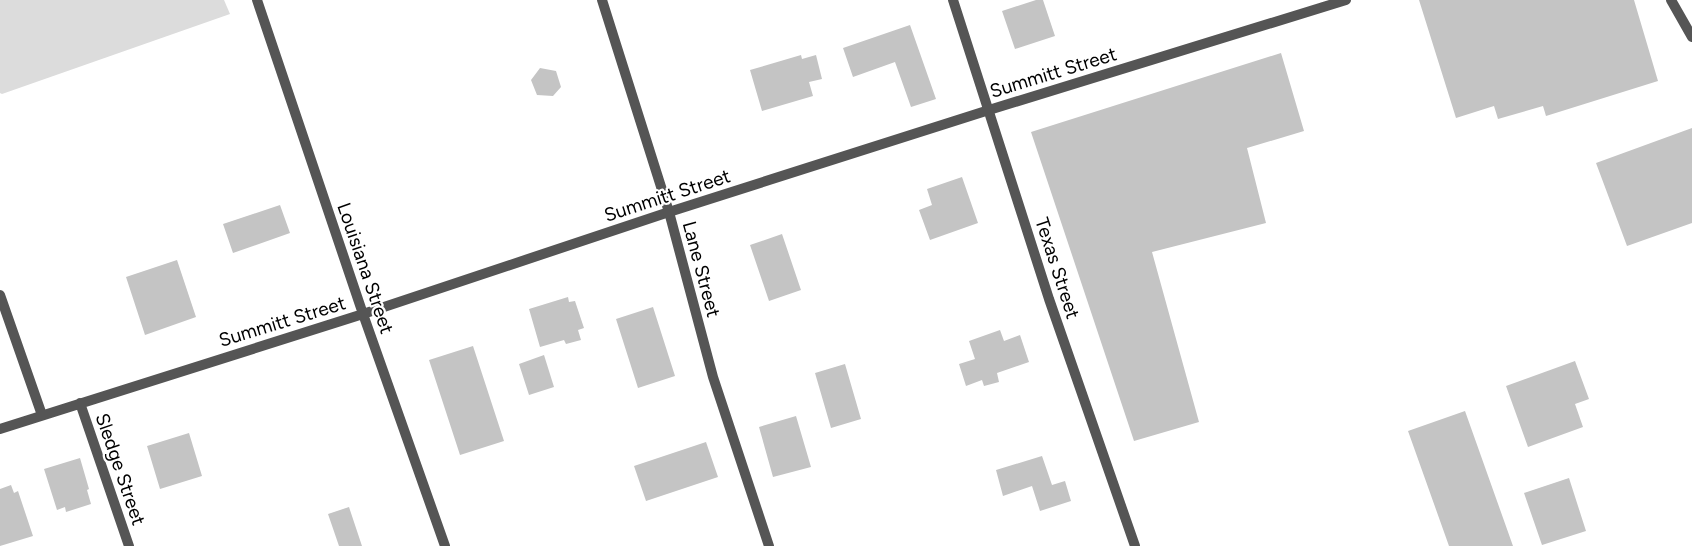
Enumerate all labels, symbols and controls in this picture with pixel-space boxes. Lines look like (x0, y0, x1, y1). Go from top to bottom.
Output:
street label: Summitt Street (987, 42, 1119, 103)
street label: Summitt Street (601, 164, 733, 227)
street label: Louisiana Street (332, 200, 399, 337)
street label: Texas Street (1030, 215, 1085, 322)
street label: Lane Street (678, 219, 725, 320)
street label: Summitt Street (216, 291, 348, 352)
street label: Sledge Street (91, 410, 150, 528)

